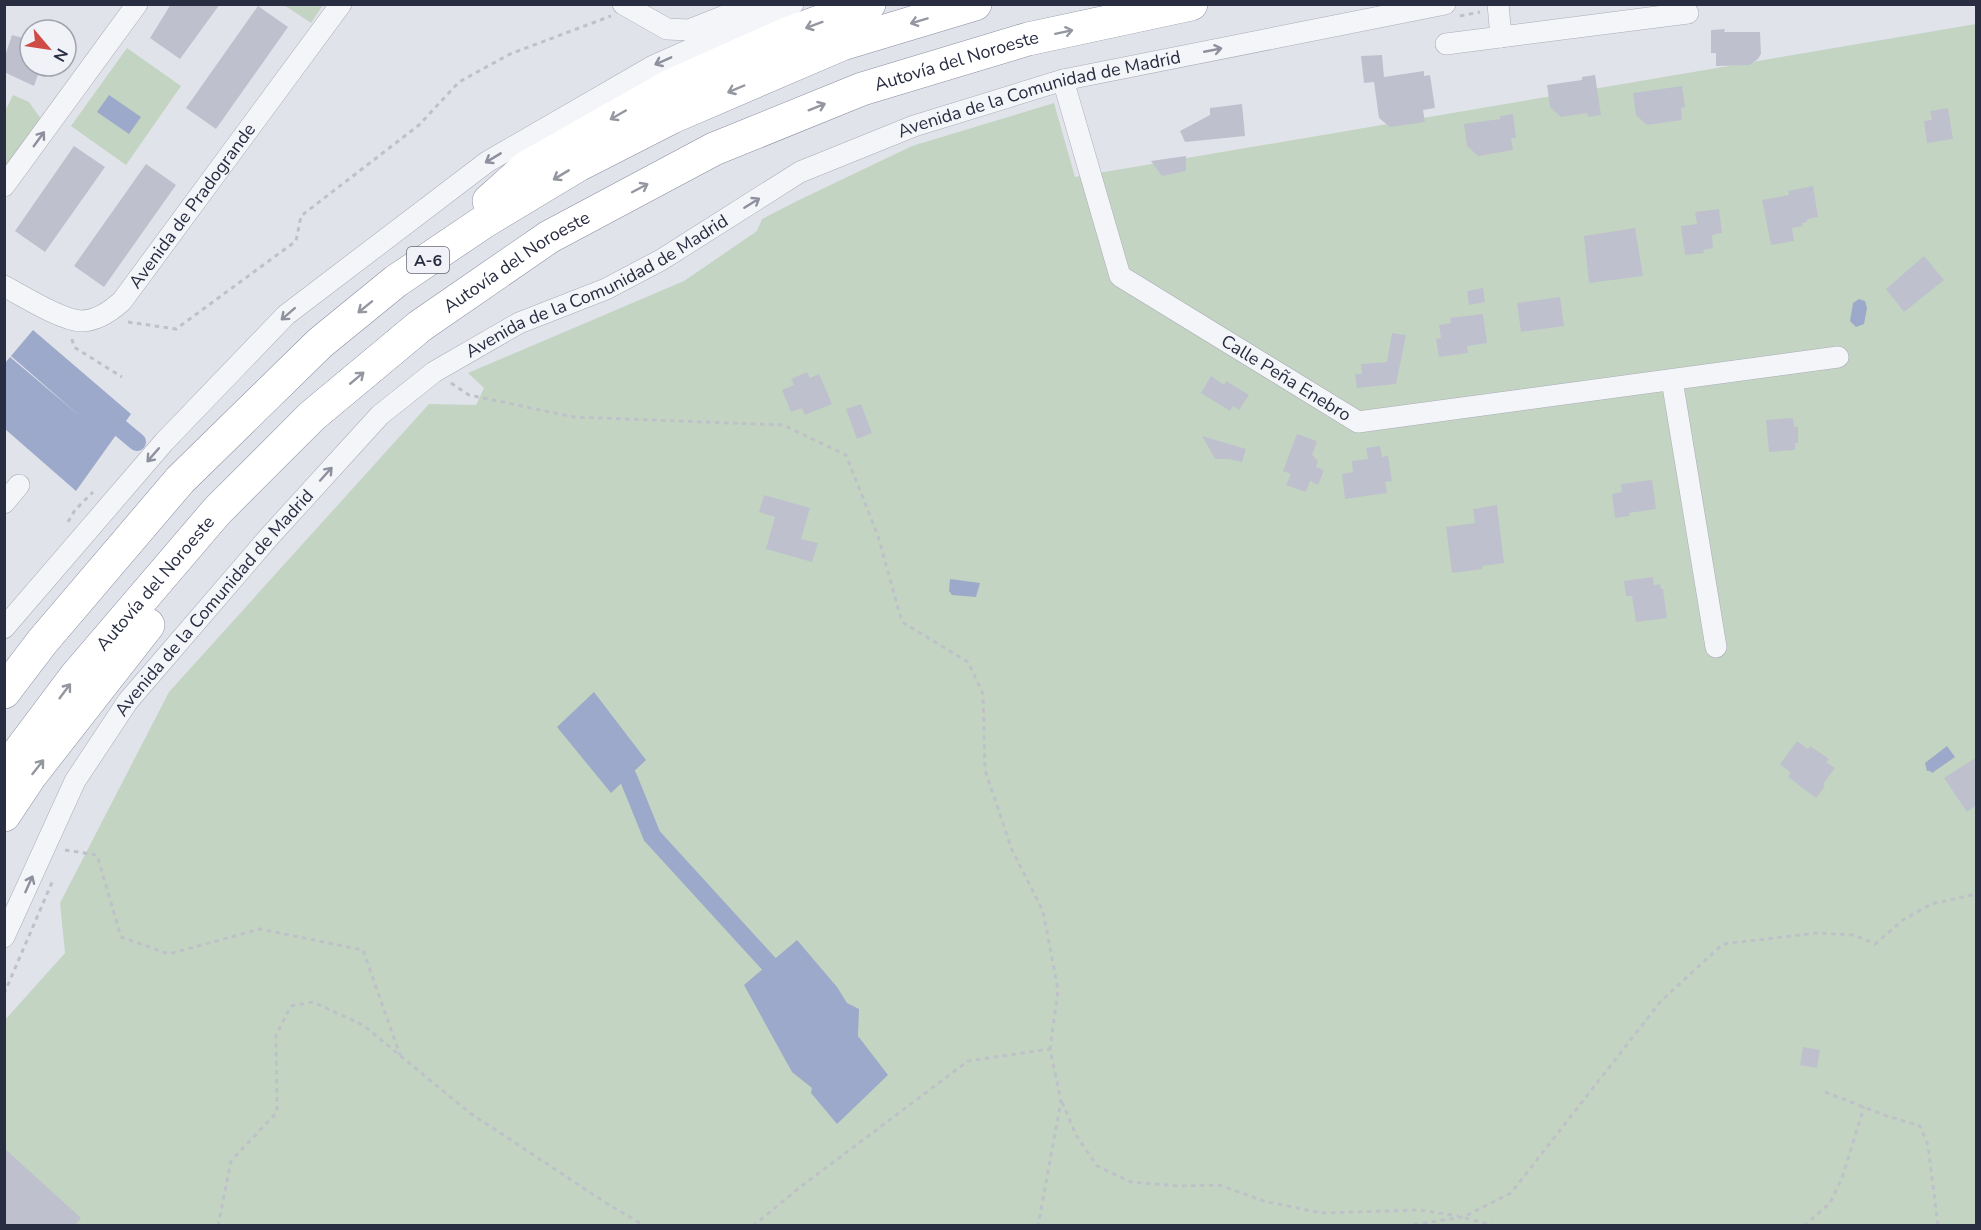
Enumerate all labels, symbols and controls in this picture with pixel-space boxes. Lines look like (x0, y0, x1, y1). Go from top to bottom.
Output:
one-way arrow (910, 16, 929, 27)
north arrow (18, 18, 78, 78)
one-way arrow (805, 20, 823, 31)
street label: Autovía del Noroeste (871, 25, 1041, 97)
one-way arrow (1053, 26, 1073, 37)
text: N (48, 44, 73, 65)
one-way arrow (1203, 44, 1222, 55)
street label: Avenida de la Comunidad de Madrid (894, 45, 1183, 144)
one-way arrow (654, 56, 672, 68)
one-way arrow (727, 84, 746, 95)
one-way arrow (808, 101, 826, 112)
one-way arrow (610, 109, 627, 121)
street label: Avenida de Pradogrande (123, 118, 261, 293)
one-way arrow (33, 131, 45, 147)
one-way arrow (485, 153, 502, 165)
one-way arrow (553, 169, 570, 181)
one-way arrow (631, 182, 649, 194)
one-way arrow (743, 196, 760, 208)
street label: Autovía del Noroeste (438, 205, 594, 318)
street label: Avenida de la Comunidad de Madrid (461, 209, 732, 363)
road number: A-6 (407, 247, 449, 273)
one-way arrow (358, 300, 373, 314)
one-way arrow (281, 307, 296, 321)
street label: Calle Peña Enebro (1217, 329, 1356, 427)
one-way arrow (349, 372, 365, 385)
one-way arrow (146, 447, 160, 462)
one-way arrow (319, 467, 333, 482)
street label: Avenida de la Comunidad de Madrid (109, 484, 319, 721)
street label: Autovía del Noroeste (91, 511, 220, 656)
one-way arrow (59, 684, 71, 700)
one-way arrow (31, 759, 44, 775)
one-way arrow (23, 875, 35, 893)

